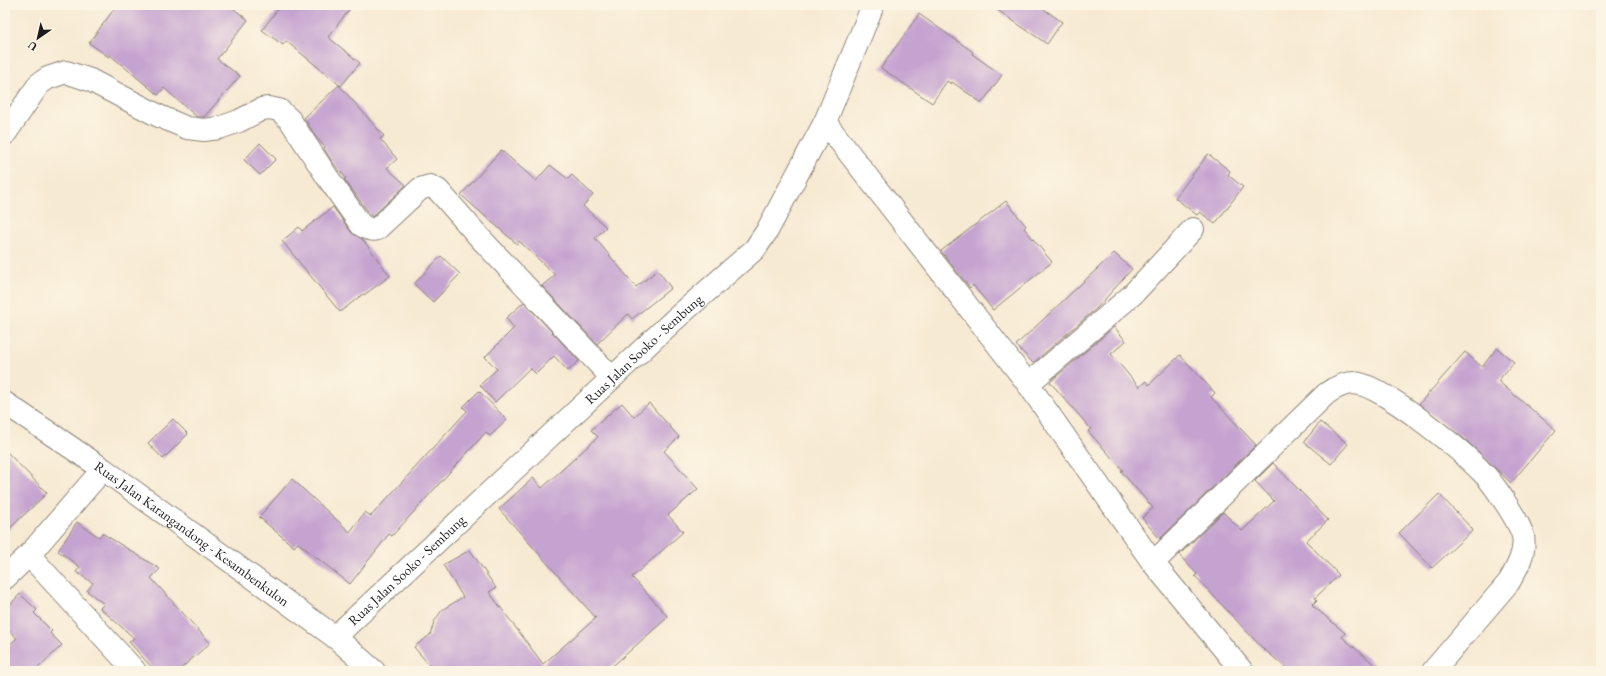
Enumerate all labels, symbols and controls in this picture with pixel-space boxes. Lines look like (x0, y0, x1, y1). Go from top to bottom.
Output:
north arrow (18, 18, 58, 58)
text: U (24, 38, 40, 54)
street label: Ruas Jalan Sooko - Sembung (581, 290, 707, 408)
street label: Ruas Jalan Karangandong - Kesambenkulon (91, 457, 294, 610)
street label: Ruas Jalan Sooko - Sembung (344, 510, 470, 629)

